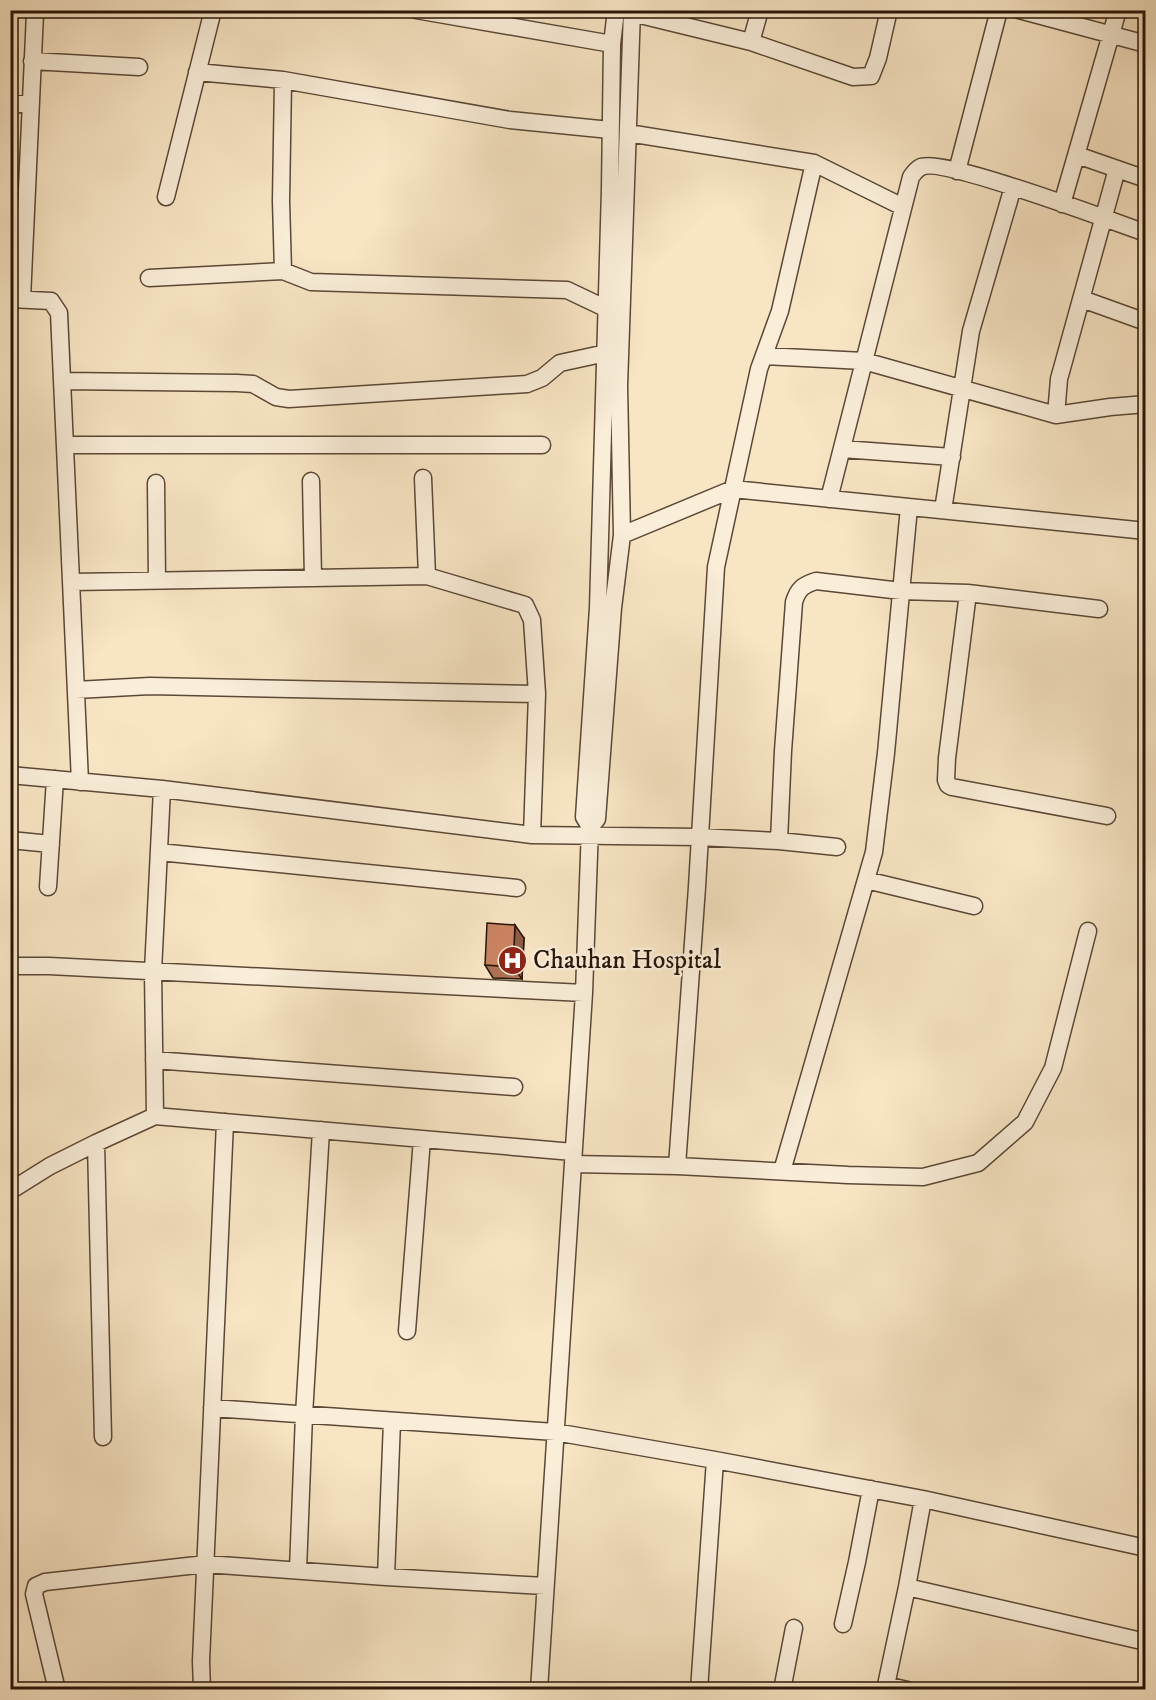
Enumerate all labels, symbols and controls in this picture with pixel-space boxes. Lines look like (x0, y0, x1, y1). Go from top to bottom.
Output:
hospital icon: Chauhan Hospital (496, 944, 528, 976)
place label: Chauhan Hospital (533, 944, 721, 977)

